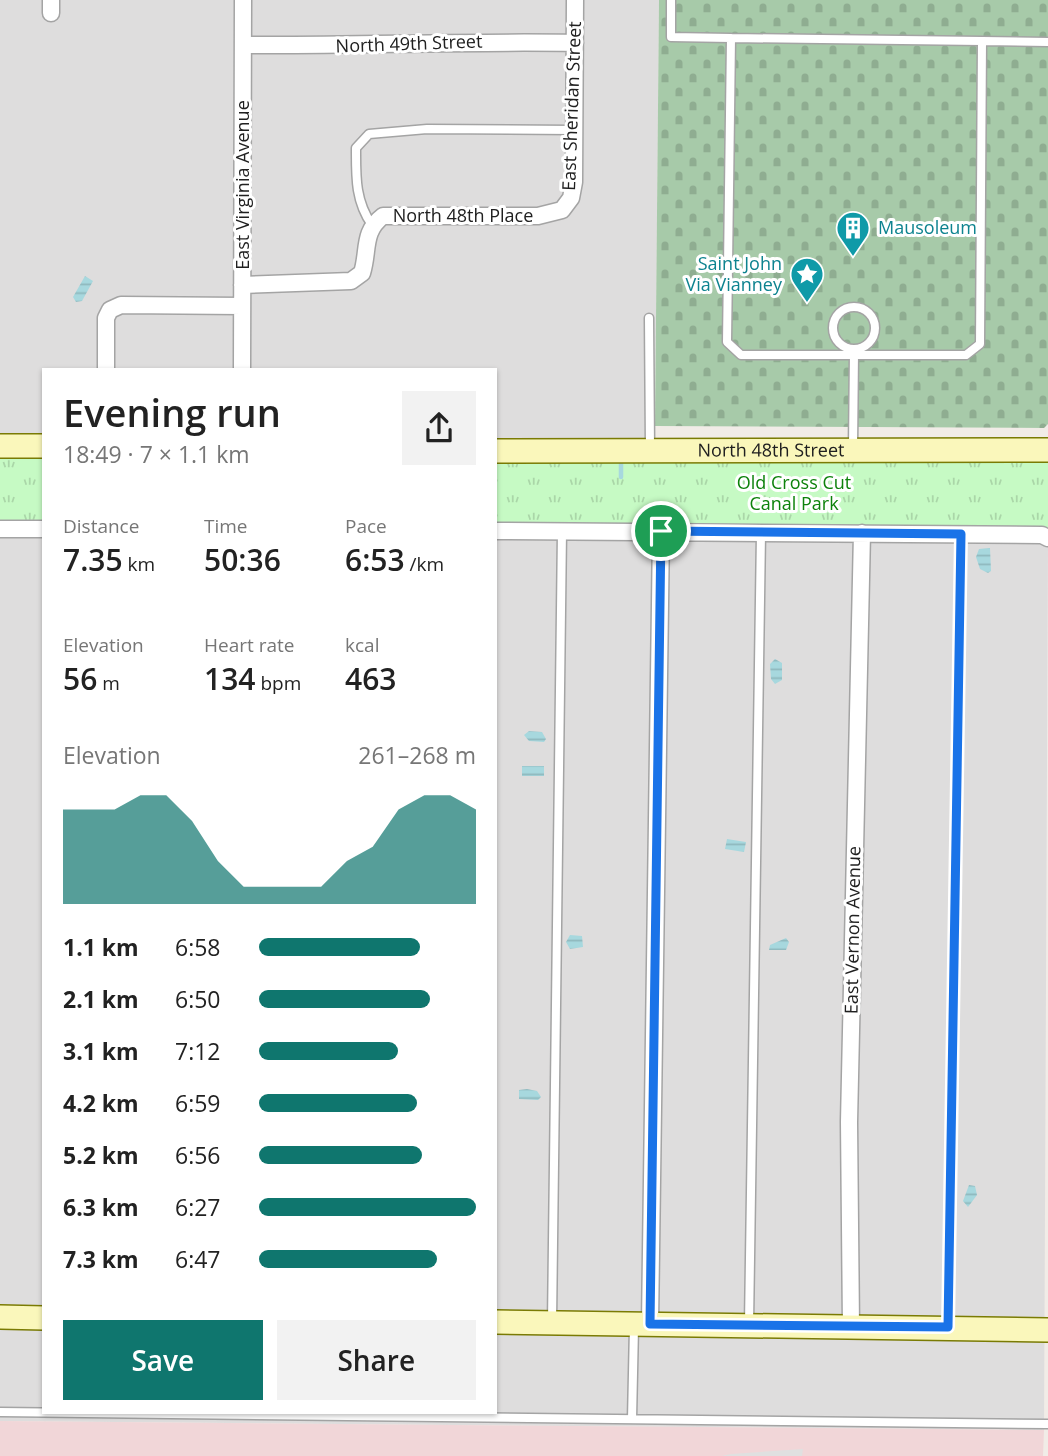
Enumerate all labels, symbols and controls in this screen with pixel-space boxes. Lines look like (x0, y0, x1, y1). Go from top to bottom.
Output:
street label: East Sheridan Street (556, 21, 586, 191)
street label: North 49th Street (335, 28, 483, 58)
street label: East Virginia Avenue (230, 100, 254, 270)
street label: North 48th Place (393, 203, 533, 227)
building icon: Mausoleum (834, 209, 872, 258)
place label: Mausoleum (878, 215, 977, 239)
place label: Saint John Via Vianney (686, 251, 783, 296)
place icon: Saint John Via Vianney (788, 255, 826, 304)
text: Evening run (63, 386, 281, 438)
button: share (402, 391, 476, 465)
street label: North 48th Street (697, 437, 844, 462)
text: 18:49 · 7 × 1.1 km (63, 438, 250, 470)
park label: Old Cross Cut Canal Park (737, 470, 851, 515)
pin (631, 501, 691, 561)
icon: arrive (642, 512, 680, 550)
text: Distance (63, 513, 139, 539)
text: Time (204, 513, 248, 539)
text: Pace (345, 513, 387, 539)
text: 7.35 (63, 539, 123, 580)
text: 50:36 (204, 539, 281, 580)
text: 6:53 (345, 539, 405, 580)
text: km (123, 551, 155, 577)
text: /km (405, 551, 444, 577)
text: Elevation (63, 632, 144, 658)
text: Heart rate (204, 632, 294, 658)
text: kcal (345, 632, 379, 658)
text: 56 (63, 658, 97, 699)
text: 134 (204, 658, 255, 699)
text: 463 (345, 658, 396, 699)
text: m (97, 670, 120, 696)
text: bpm (255, 670, 301, 696)
text: Elevation (63, 739, 161, 771)
text: 261–268 m (358, 739, 476, 771)
street label: East Vernon Avenue (839, 846, 865, 1014)
text: 1.1 km (63, 931, 139, 963)
text: 6:58 (175, 931, 221, 963)
text: 2.1 km (63, 983, 139, 1015)
text: 6:50 (175, 983, 221, 1015)
text: 3.1 km (63, 1035, 139, 1067)
text: 7:12 (175, 1035, 221, 1067)
text: 4.2 km (63, 1087, 139, 1119)
text: 6:59 (175, 1087, 221, 1119)
text: 5.2 km (63, 1139, 139, 1171)
text: 6:56 (175, 1139, 221, 1171)
text: 6.3 km (63, 1191, 139, 1223)
text: 6:27 (175, 1191, 221, 1223)
text: 7.3 km (63, 1243, 139, 1275)
text: 6:47 (175, 1243, 221, 1275)
button: Save (63, 1320, 263, 1400)
button: Share (277, 1320, 476, 1400)

